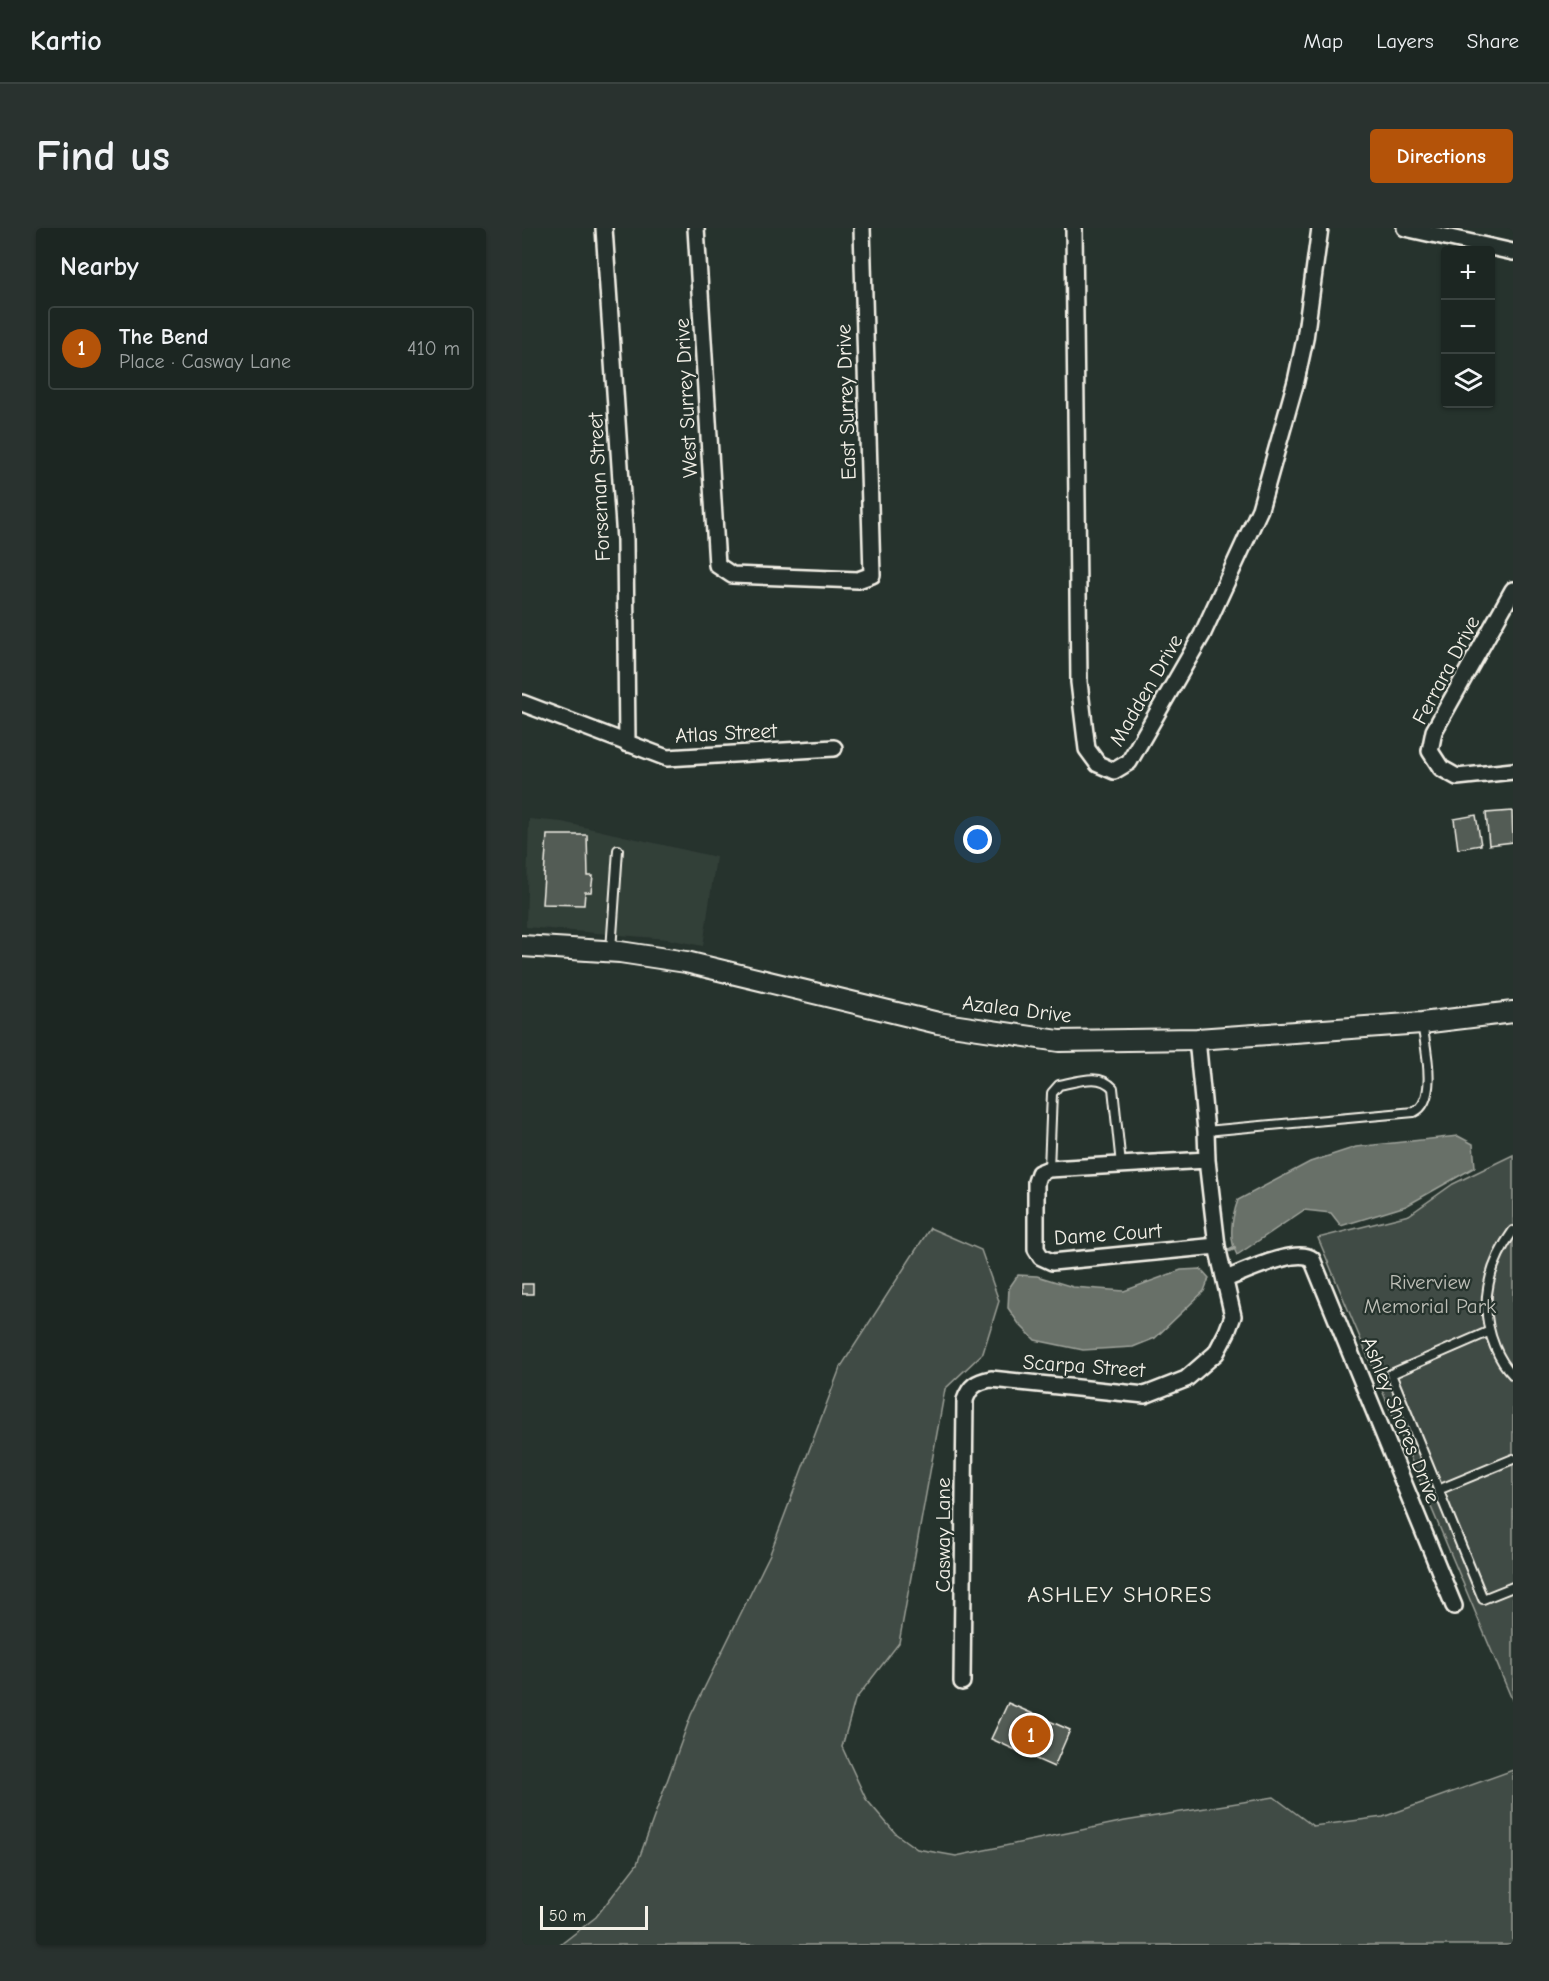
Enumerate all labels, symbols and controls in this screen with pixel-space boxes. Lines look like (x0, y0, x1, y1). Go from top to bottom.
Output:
text: Kartio (30, 25, 102, 57)
text: Map (1304, 29, 1343, 53)
text: Layers (1376, 29, 1434, 53)
text: Share (1467, 29, 1519, 53)
button: Directions (1370, 129, 1513, 183)
text: Find us (36, 132, 170, 181)
map controls (1441, 246, 1495, 408)
button: + (1441, 246, 1495, 300)
text: Nearby (60, 252, 139, 282)
button: − (1441, 300, 1495, 354)
street label: West Surrey Drive (670, 318, 702, 478)
text: The Bend (119, 324, 208, 350)
street label: East Surrey Drive (831, 324, 861, 480)
text: 1 (78, 337, 85, 360)
text: 410 m (407, 337, 460, 360)
text: Place · Casway Lane (119, 350, 291, 373)
button: layers (1441, 354, 1495, 408)
street label: Forseman Street (583, 411, 615, 562)
street label: Ferrara Drive (1407, 612, 1485, 728)
street label: Madden Drive (1104, 630, 1188, 750)
street label: Atlas Street (674, 718, 779, 748)
your location (963, 825, 992, 854)
street label: Azalea Drive (961, 990, 1073, 1028)
street label: Dame Court (1053, 1218, 1164, 1250)
park label: Riverview Memorial Park (1364, 1270, 1496, 1318)
street label: Ashley Shores Drive (1357, 1333, 1445, 1507)
street label: Scarpa Street (1022, 1350, 1147, 1382)
street label: Casway Lane (931, 1478, 955, 1593)
district label: ASHLEY SHORES (1027, 1582, 1213, 1608)
pin: 1 (1012, 1712, 1050, 1758)
scale bar (540, 1903, 648, 1930)
text: 50 m (549, 1907, 586, 1925)

